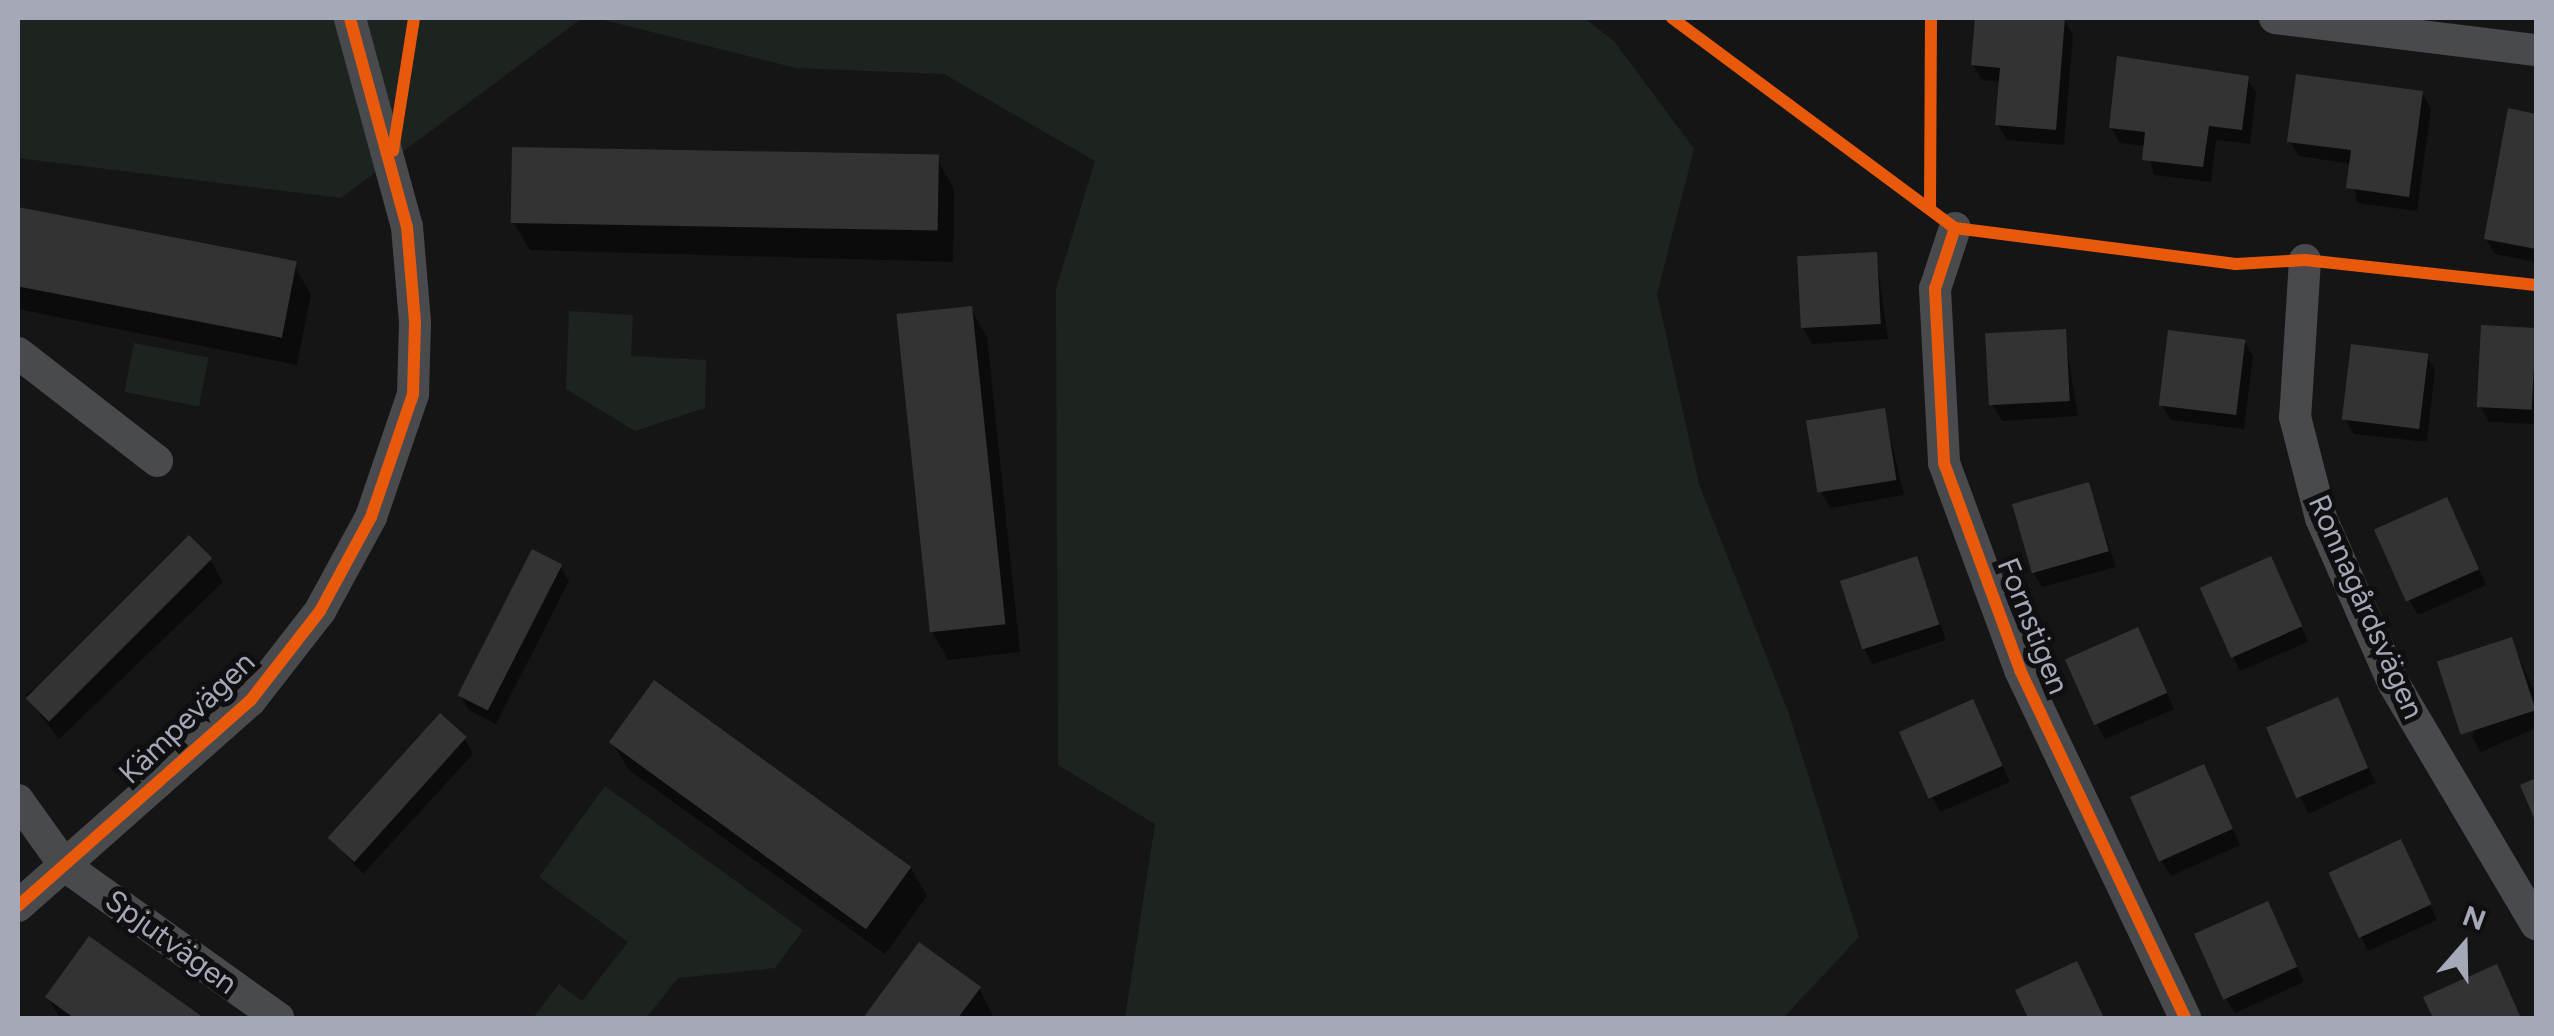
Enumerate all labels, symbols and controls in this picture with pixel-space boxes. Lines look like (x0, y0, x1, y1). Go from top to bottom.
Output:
street label: Ronnagårdsvägen (2301, 490, 2431, 724)
street label: Fornstigen (1989, 553, 2077, 699)
street label: Kämpevägen (112, 644, 262, 792)
street label: Spjutvägen (98, 882, 244, 1002)
north arrow (2414, 896, 2514, 996)
text: N (2458, 898, 2490, 937)

